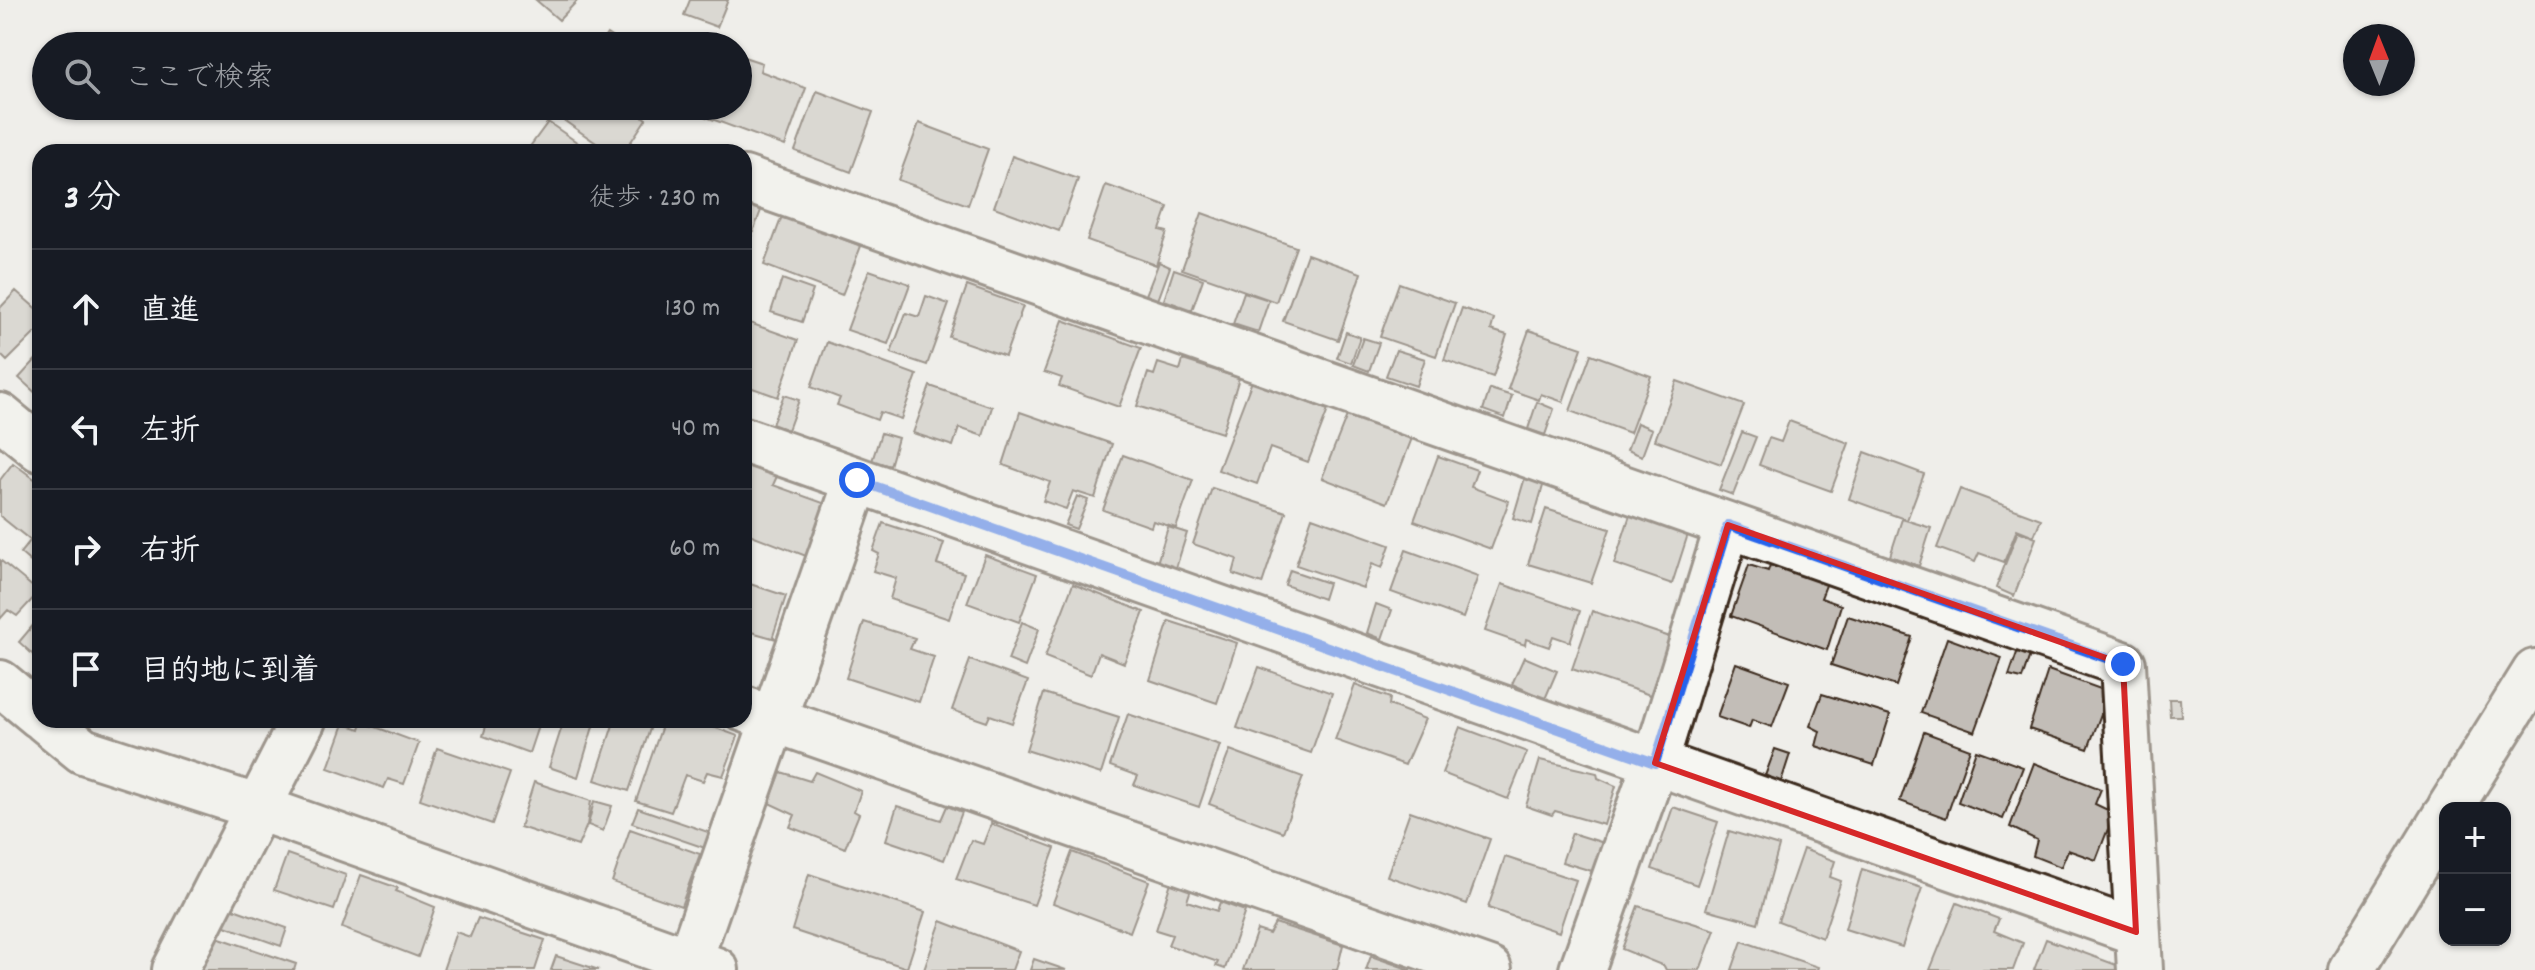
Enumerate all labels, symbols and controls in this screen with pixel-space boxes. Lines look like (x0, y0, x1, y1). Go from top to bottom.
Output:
north arrow (2343, 24, 2415, 96)
search box (32, 32, 752, 120)
icon: search (60, 54, 104, 98)
text: ここで検索 (124, 59, 274, 102)
text: 3 分 (64, 176, 121, 225)
text: 徒歩 · 230 m (589, 181, 720, 218)
icon: ahead (64, 287, 108, 331)
text: 130 m (665, 291, 720, 328)
text: 直進 (140, 292, 200, 335)
icon: left (64, 407, 108, 451)
text: 40 m (671, 411, 720, 448)
text: 左折 (140, 412, 200, 455)
route start (839, 462, 875, 498)
icon: right (64, 527, 108, 571)
text: 60 m (669, 531, 720, 568)
text: 右折 (140, 532, 200, 575)
route end (2105, 646, 2141, 682)
icon: arrive (64, 647, 108, 691)
text: 目的地に到着 (140, 652, 320, 695)
map controls (2439, 802, 2511, 946)
button: + (2439, 802, 2511, 874)
button: − (2439, 874, 2511, 946)

